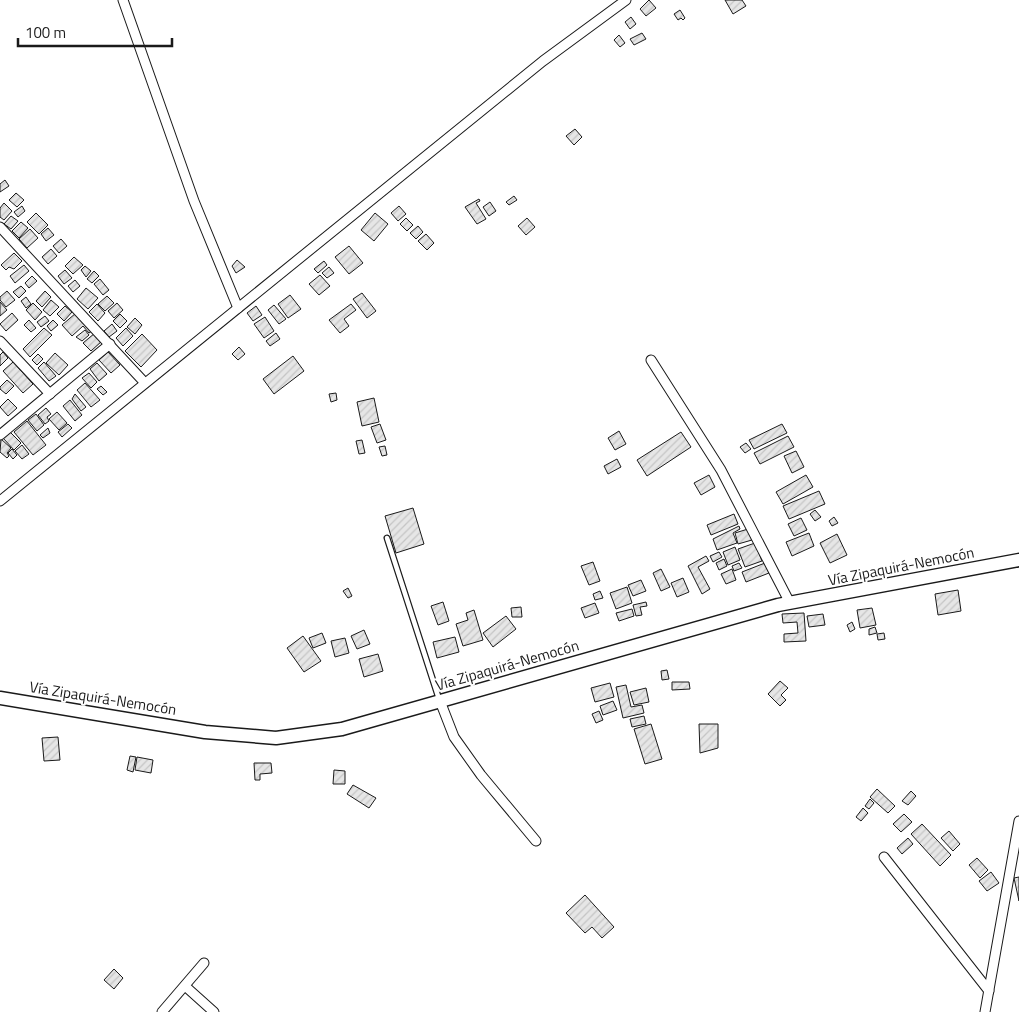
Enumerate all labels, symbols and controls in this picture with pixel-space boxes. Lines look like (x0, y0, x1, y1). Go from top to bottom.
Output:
scale bar (18, 15, 171, 47)
text: 100 m (25, 21, 66, 44)
street label: Vía Zipaquirá-Nemocón (826, 541, 976, 591)
street label: Vía Zipaquirá-Nemocón (432, 633, 582, 697)
street label: Vía Zipaquirá-Nemocón (28, 675, 178, 721)

